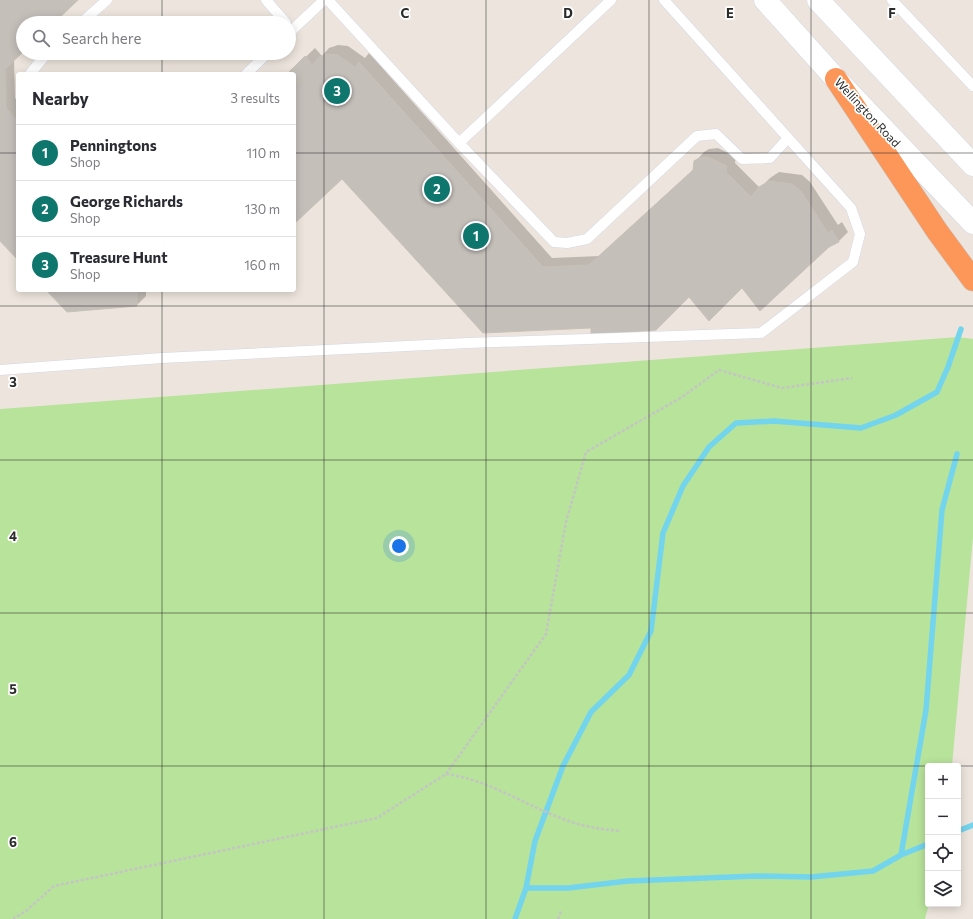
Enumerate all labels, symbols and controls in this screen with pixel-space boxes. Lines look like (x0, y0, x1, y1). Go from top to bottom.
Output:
text: C (401, 5, 410, 21)
text: D (563, 5, 573, 21)
text: E (726, 5, 734, 21)
text: F (888, 5, 896, 21)
search box (16, 16, 296, 60)
icon: search (30, 27, 52, 49)
text: Search here (62, 29, 141, 47)
street label: Wellington Road (832, 74, 904, 150)
pin: 3 (324, 76, 350, 106)
text: Nearby (32, 88, 89, 109)
text: 3 results (231, 90, 280, 106)
text: Penningtons (70, 136, 157, 154)
text: 1 (42, 145, 48, 161)
text: 110 m (247, 145, 280, 161)
text: Shop (70, 154, 101, 170)
pin: 2 (424, 174, 450, 204)
text: George Richards (70, 192, 183, 210)
text: 2 (41, 201, 49, 217)
text: 130 m (245, 201, 280, 217)
text: Shop (70, 210, 101, 226)
pin: 1 (463, 221, 489, 251)
text: Treasure Hunt (70, 248, 168, 266)
text: 3 (41, 257, 49, 273)
text: 160 m (244, 257, 280, 273)
text: Shop (70, 266, 101, 282)
text: 3 (9, 374, 17, 390)
text: 4 (9, 528, 17, 544)
your location (389, 536, 409, 556)
text: 5 (9, 681, 17, 697)
map controls (925, 763, 961, 907)
button: + (925, 763, 961, 799)
button: − (925, 799, 961, 835)
text: 6 (9, 834, 17, 850)
button: locate (925, 835, 961, 871)
button: layers (925, 871, 961, 907)

